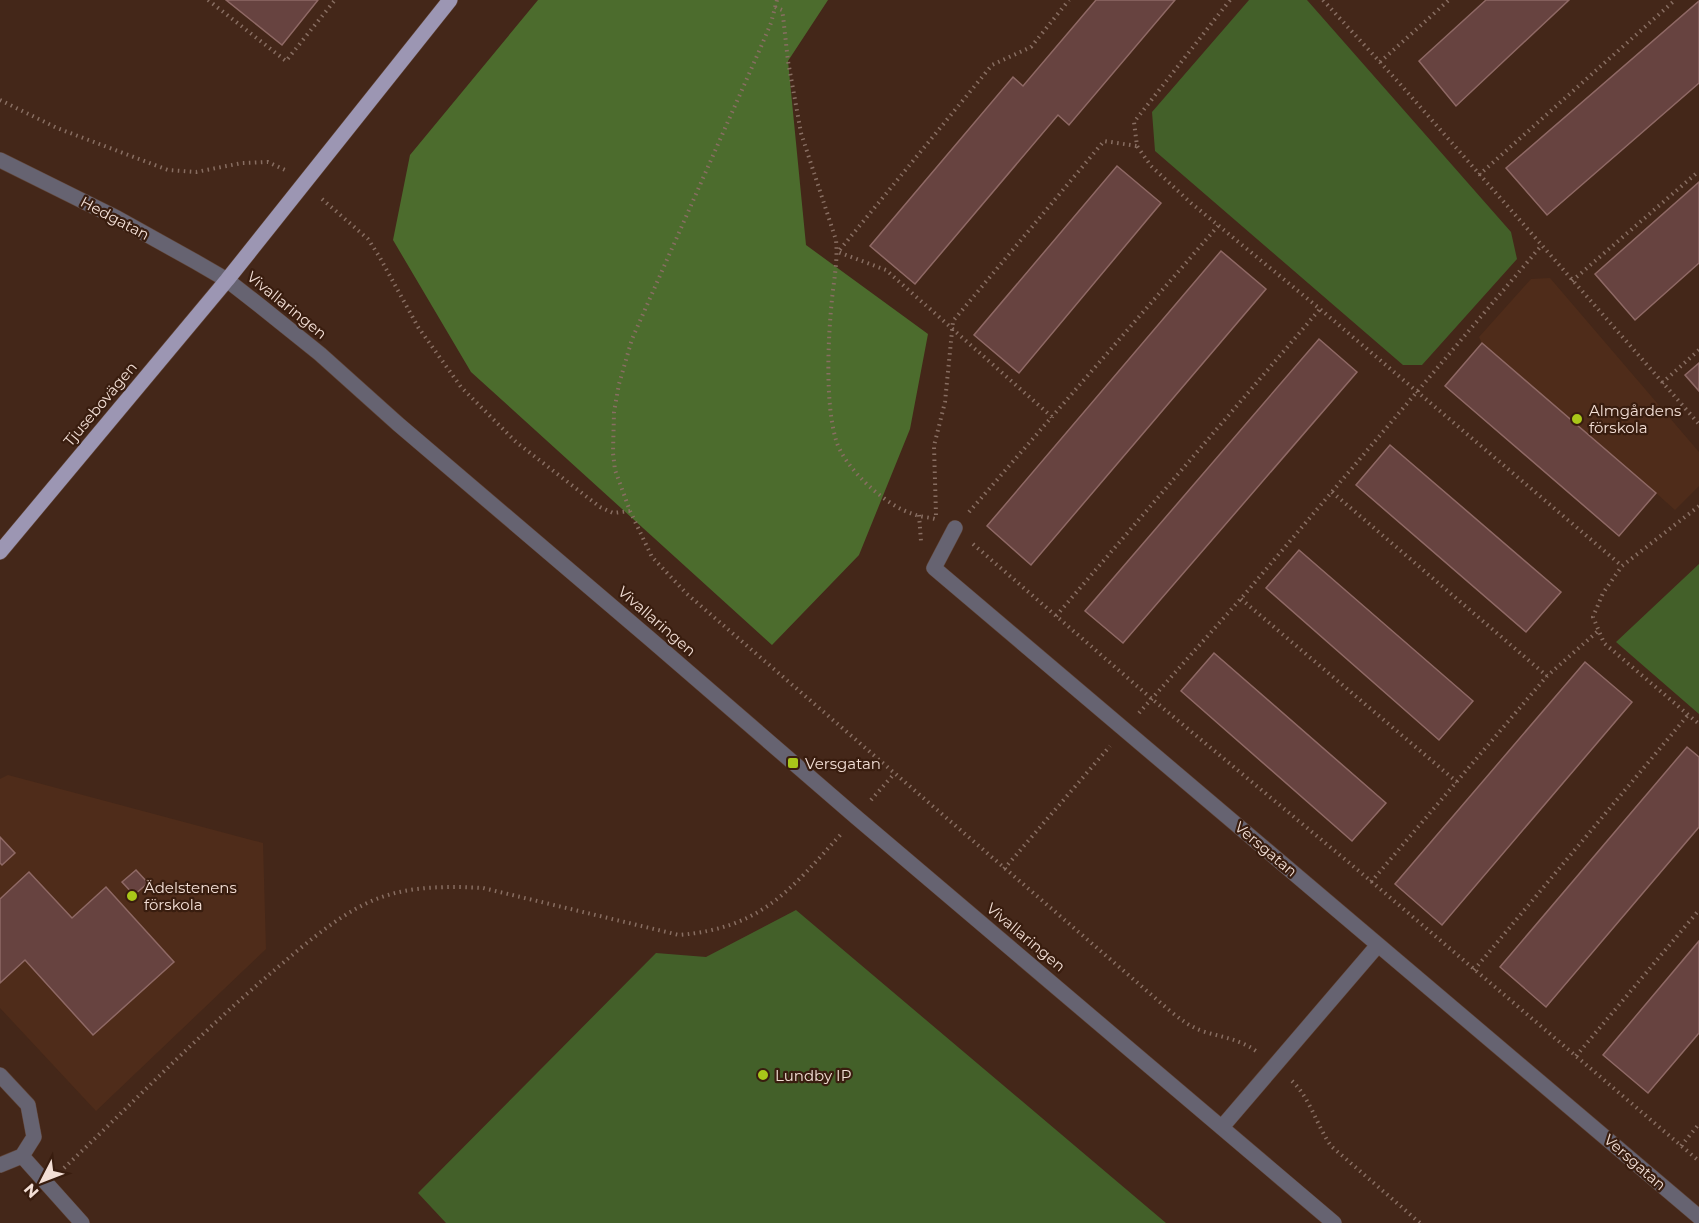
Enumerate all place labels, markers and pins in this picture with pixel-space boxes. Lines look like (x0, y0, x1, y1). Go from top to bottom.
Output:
place label: Almgårdens förskola (1589, 401, 1681, 437)
marker: Almgårdens förskola (1570, 412, 1584, 426)
place label: Versgatan (805, 754, 881, 773)
marker: Versgatan (786, 756, 800, 770)
place label: Ädelstenens förskola (144, 878, 237, 914)
marker: Ädelstenens förskola (125, 889, 139, 903)
place label: Lundby IP (775, 1066, 851, 1085)
marker: Lundby IP (756, 1068, 770, 1082)

